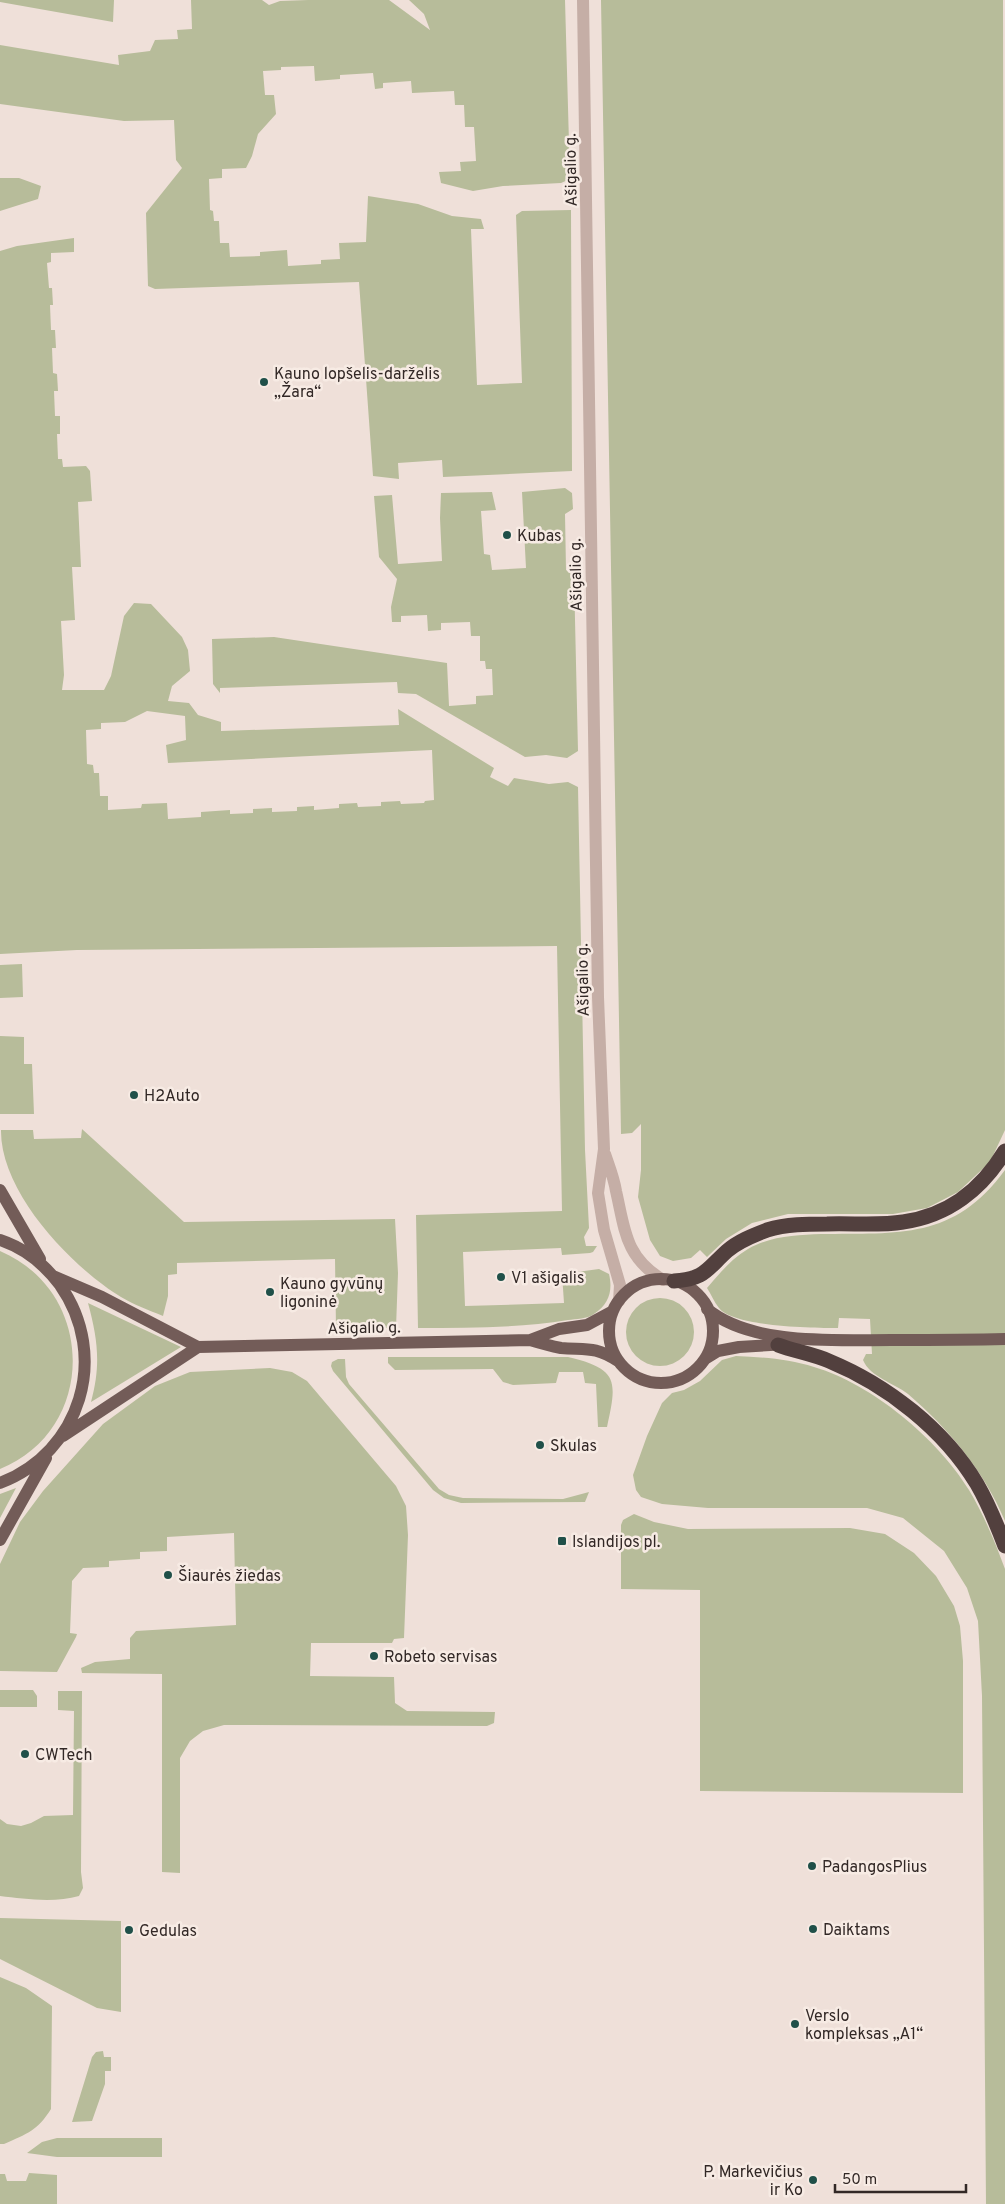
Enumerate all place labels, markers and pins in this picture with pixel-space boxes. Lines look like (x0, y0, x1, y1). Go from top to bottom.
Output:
place label: Kauno lopšelis-darželis „Žara“ (274, 365, 440, 403)
marker: Kauno lopšelis-darželis „Žara“ (258, 376, 270, 388)
place label: Kubas (517, 527, 562, 547)
marker: Kubas (501, 529, 513, 541)
place label: H2Auto (144, 1087, 200, 1107)
marker: H2Auto (128, 1089, 140, 1101)
place label: V1 ašigalis (511, 1269, 584, 1289)
marker: V1 ašigalis (495, 1271, 507, 1283)
place label: Kauno gyvūnų ligoninė (280, 1275, 383, 1313)
marker: Kauno gyvūnų ligoninė (264, 1286, 276, 1298)
place label: Skulas (550, 1437, 597, 1457)
marker: Skulas (534, 1439, 546, 1451)
place label: Islandijos pl. (572, 1533, 660, 1553)
marker: Islandijos pl. (556, 1535, 568, 1547)
place label: Šiaurės žiedas (178, 1565, 281, 1587)
marker: Šiaurės žiedas (162, 1569, 174, 1581)
place label: Robeto servisas (384, 1648, 497, 1668)
marker: Robeto servisas (368, 1650, 380, 1662)
place label: CWTech (35, 1746, 92, 1766)
marker: CWTech (19, 1748, 31, 1760)
place label: PadangosPlius (822, 1858, 927, 1878)
marker: PadangosPlius (806, 1860, 818, 1872)
place label: Daiktams (823, 1921, 890, 1941)
place label: Gedulas (139, 1922, 197, 1942)
marker: Daiktams (807, 1923, 819, 1935)
marker: Gedulas (123, 1924, 135, 1936)
place label: Verslo kompleksas „A1“ (805, 2007, 923, 2045)
marker: Verslo kompleksas „A1“ (789, 2018, 801, 2030)
place label: P. Markevičius ir Ko (703, 2163, 803, 2201)
marker: P. Markevičius ir Ko (807, 2174, 819, 2186)

